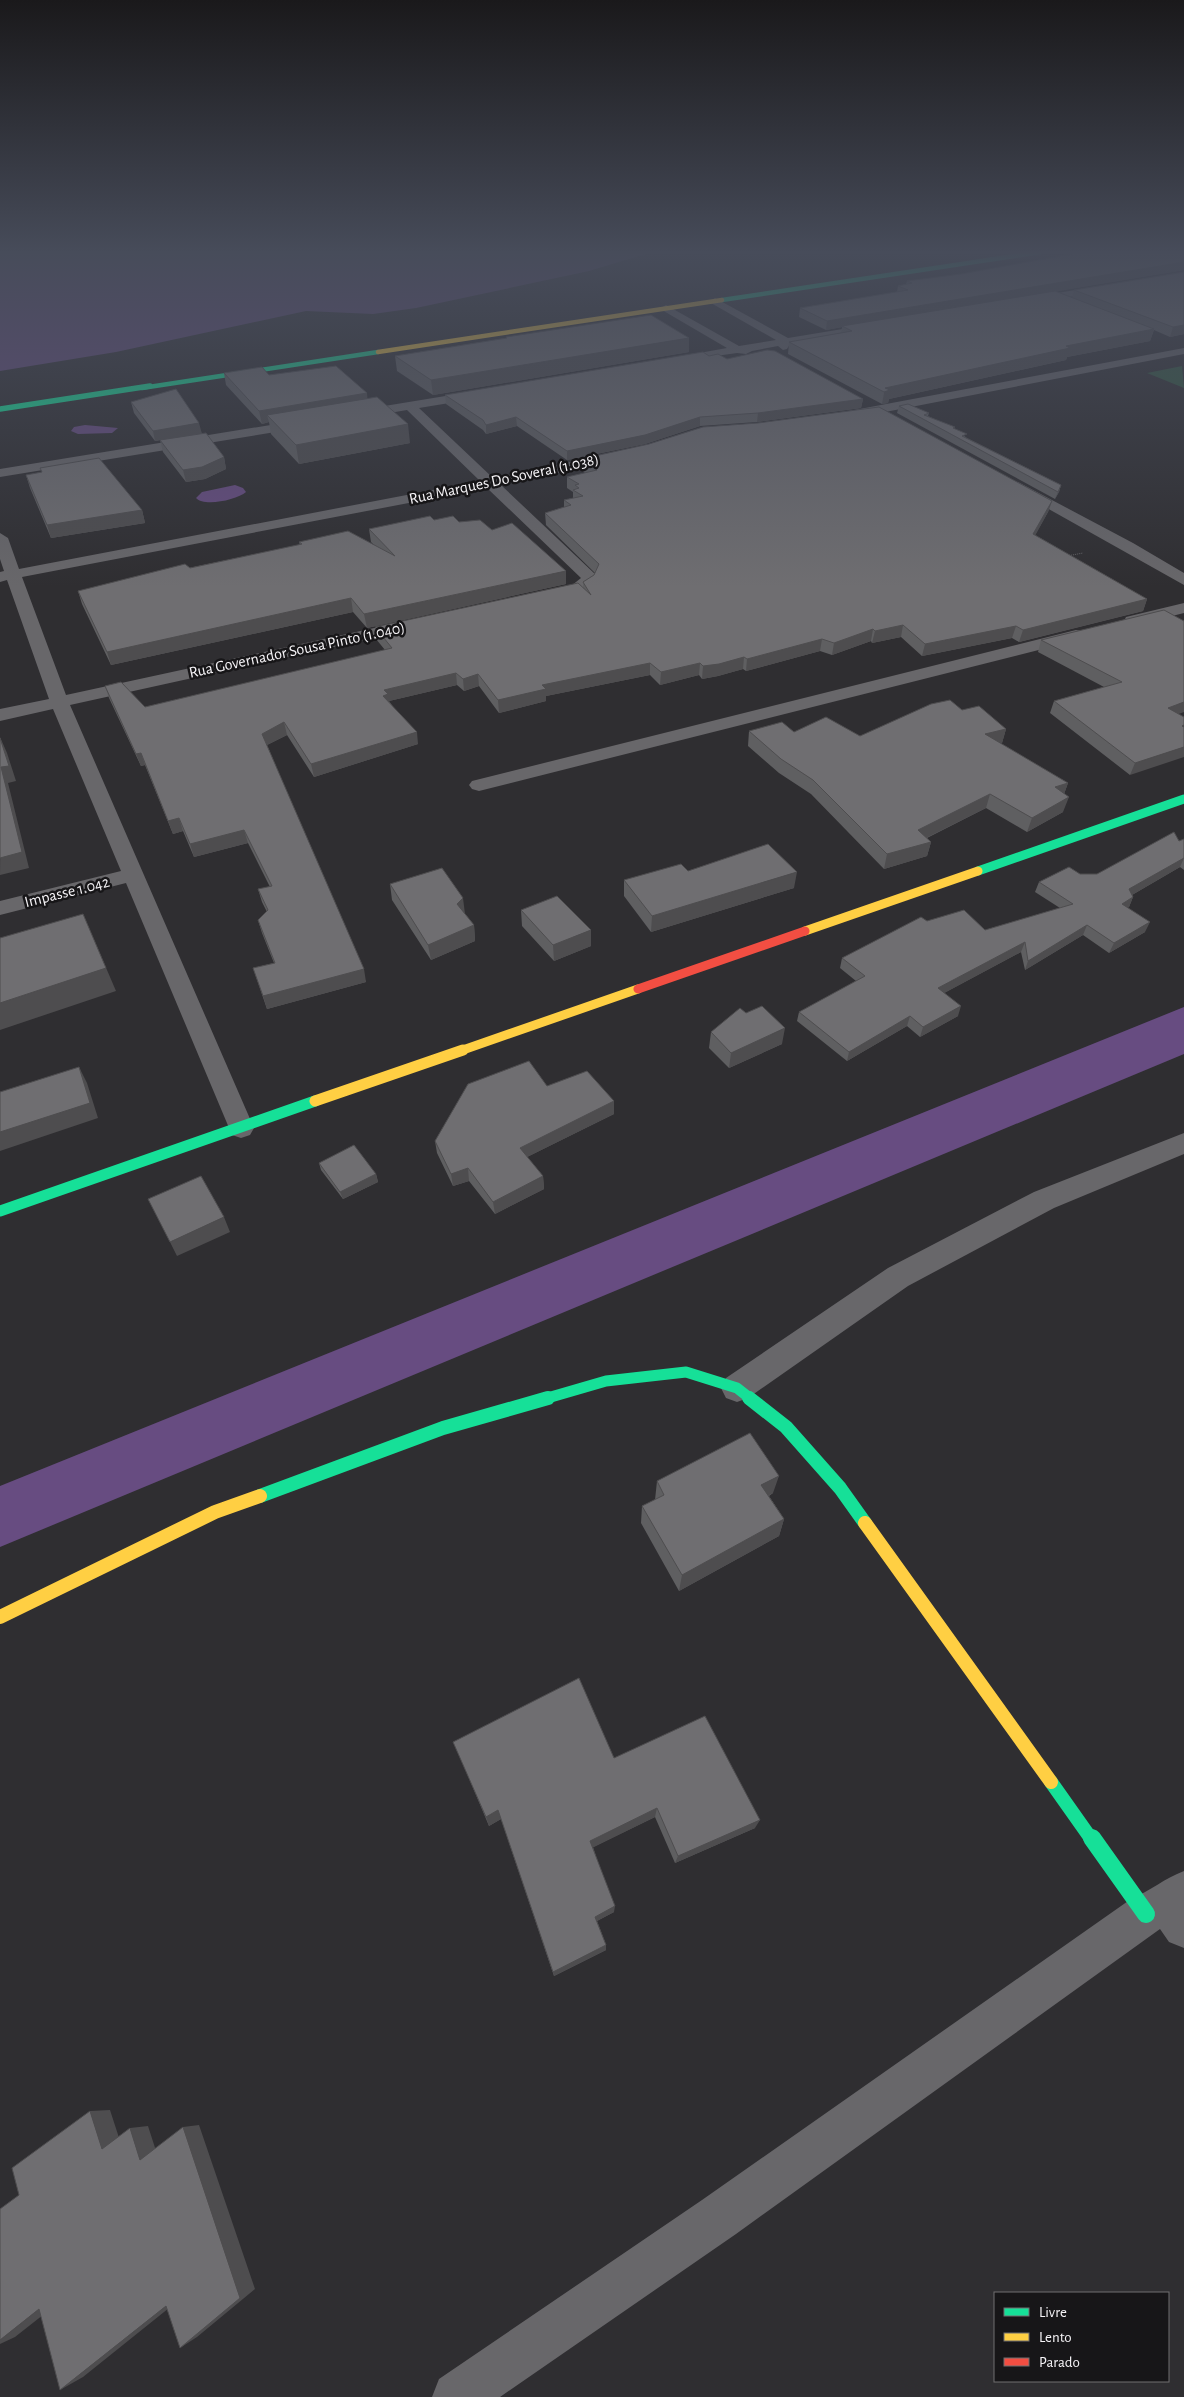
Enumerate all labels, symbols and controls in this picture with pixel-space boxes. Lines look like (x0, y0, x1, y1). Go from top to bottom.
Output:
street label: Rua Marques Do Soveral (1.038) (408, 451, 600, 507)
street label: Rua Governador Sousa Pinto (1.040) (188, 619, 406, 681)
street label: Impasse 1.042 (23, 874, 111, 910)
legend (994, 2292, 1169, 2382)
text: Livre (1039, 2305, 1067, 2320)
text: Lento (1039, 2330, 1072, 2345)
text: Parado (1039, 2355, 1080, 2370)

